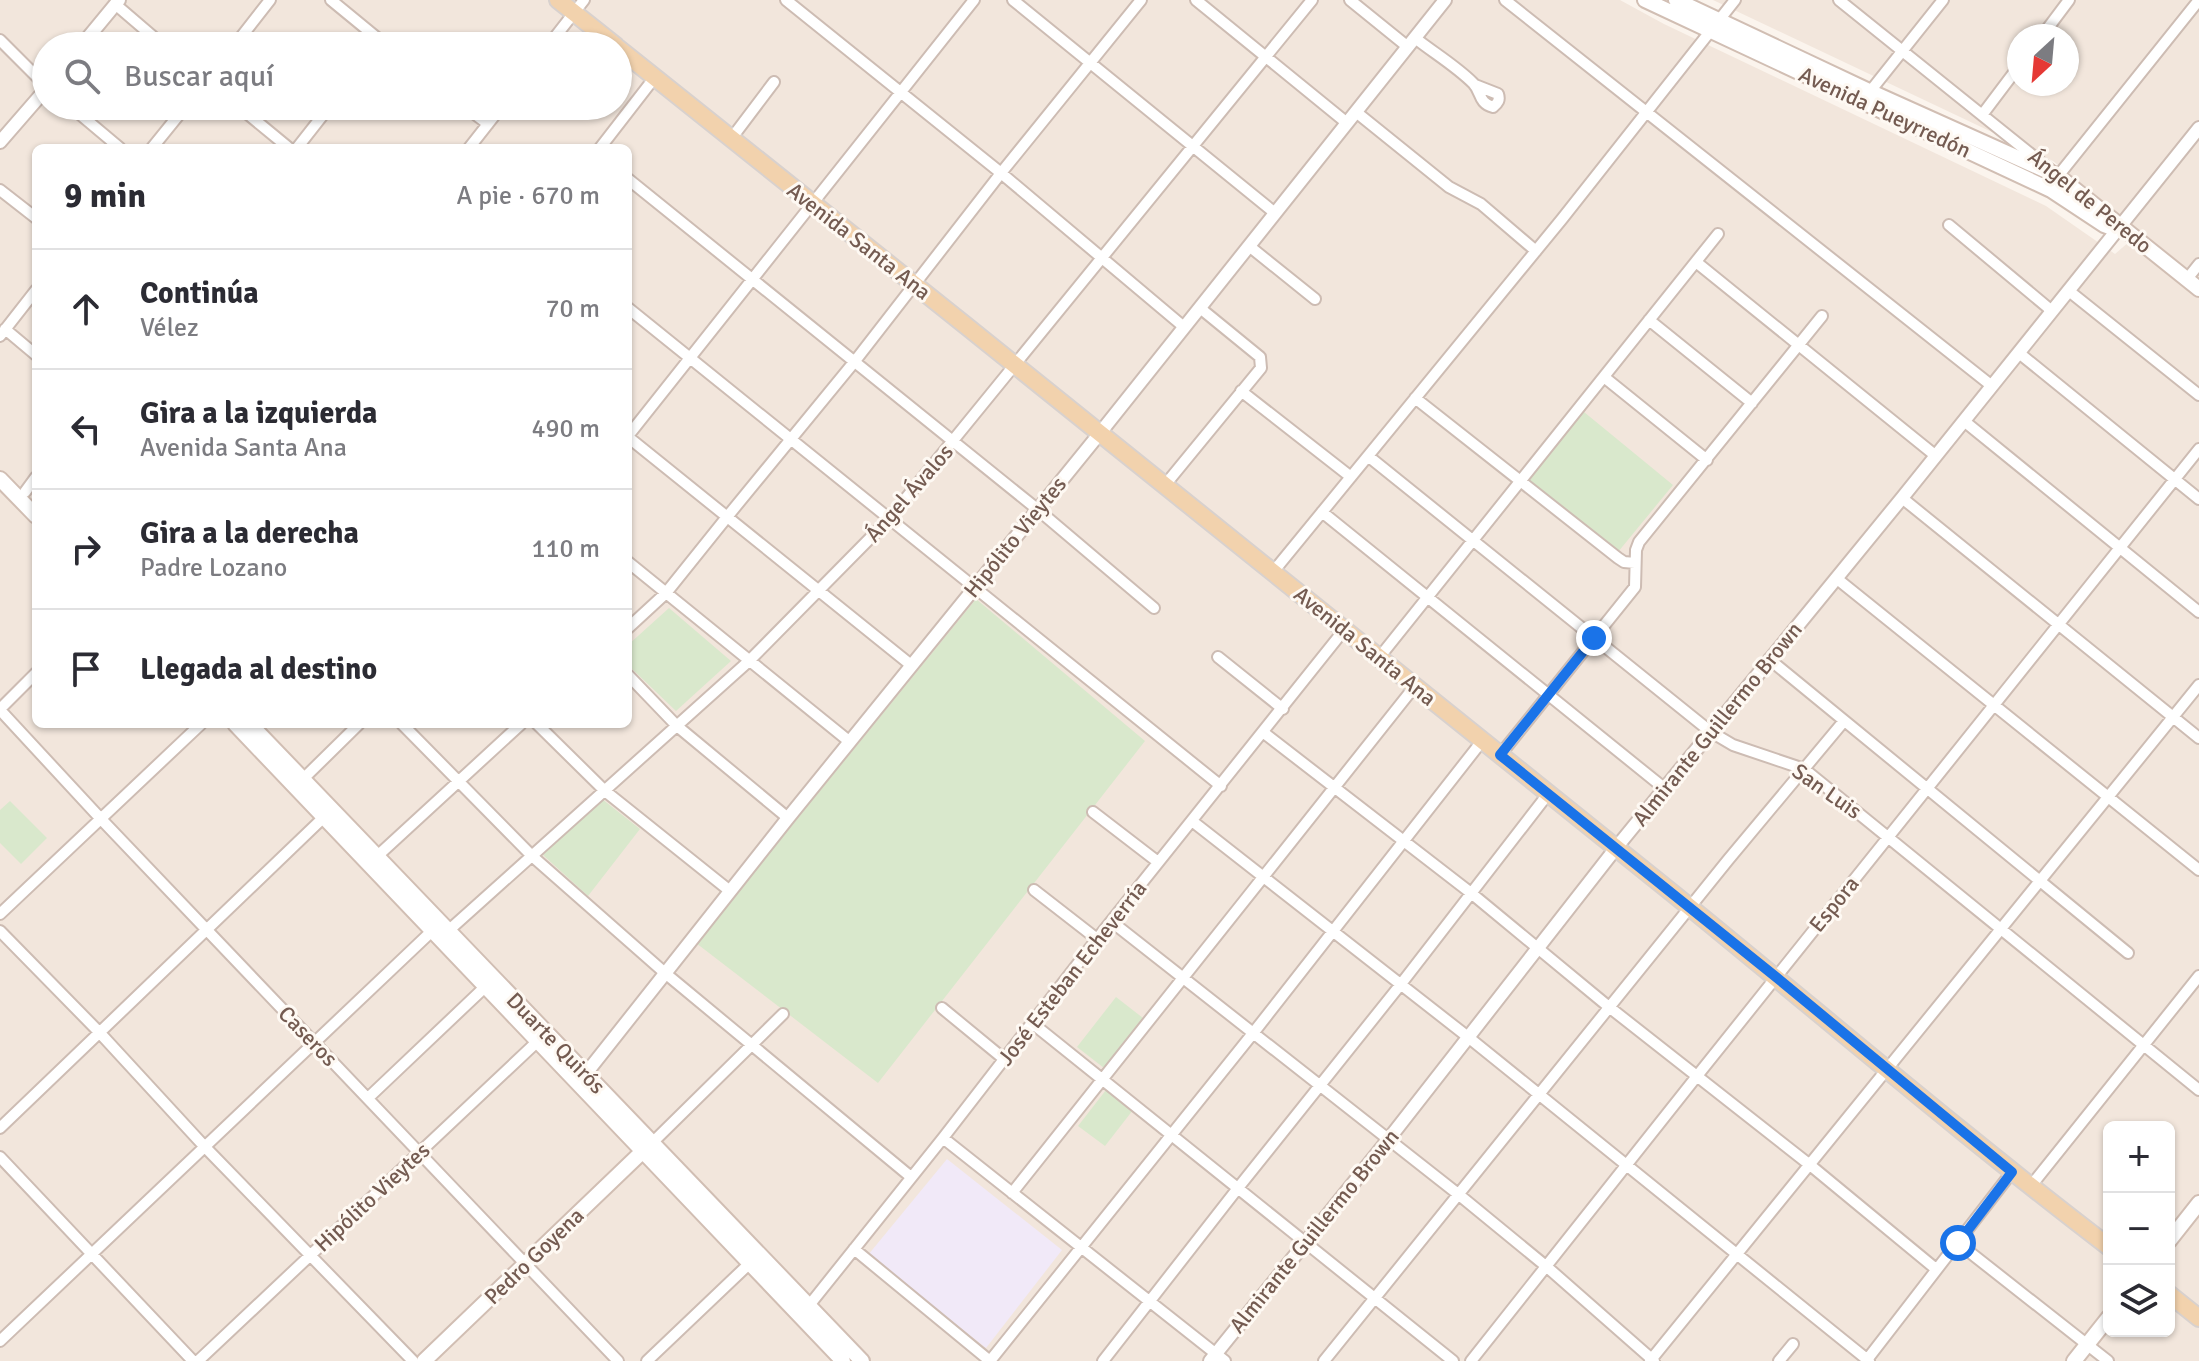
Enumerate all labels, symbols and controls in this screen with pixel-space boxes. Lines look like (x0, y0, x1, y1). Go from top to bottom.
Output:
north arrow (2007, 24, 2079, 96)
search box (32, 32, 632, 120)
icon: search (60, 54, 104, 98)
text: Buscar aquí (124, 58, 274, 95)
street label: Avenida Pueyrredón (1795, 60, 1975, 164)
street label: Ángel de Peredo (2023, 143, 2157, 259)
text: 9 min (64, 175, 146, 217)
street label: Avenida Santa Ana (782, 176, 936, 306)
text: A pie · 670 m (457, 180, 600, 212)
text: Continúa (140, 275, 259, 312)
icon: ahead (64, 287, 108, 331)
text: 70 m (545, 293, 600, 325)
text: Vélez (140, 312, 199, 344)
text: Gira a la izquierda (140, 395, 377, 432)
icon: left (64, 407, 108, 451)
text: 490 m (531, 413, 600, 445)
text: Avenida Santa Ana (140, 432, 347, 464)
street label: Ángel Ávalos (859, 439, 959, 547)
street label: Hipólito Vieytes (958, 471, 1072, 603)
text: Gira a la derecha (140, 515, 359, 552)
icon: right (64, 527, 108, 571)
text: 110 m (531, 533, 600, 565)
text: Padre Lozano (140, 552, 287, 584)
street label: Avenida Santa Ana (1288, 580, 1442, 712)
street label: Almirante Guillermo Brown (1626, 616, 1808, 832)
route end (1576, 620, 1612, 656)
icon: arrive (64, 647, 108, 691)
text: Llegada al destino (140, 651, 377, 688)
street label: San Luis (1787, 757, 1867, 825)
street label: Espora (1803, 871, 1865, 937)
street label: José Esteban Echeverría (992, 875, 1152, 1071)
street label: Duarte Quirós (501, 987, 611, 1099)
street label: Caseros (273, 1000, 343, 1072)
map controls (2103, 1121, 2175, 1337)
button: + (2103, 1121, 2175, 1193)
street label: Almirante Guillermo Brown (1223, 1123, 1405, 1339)
street label: Hipólito Vieytes (309, 1137, 435, 1257)
button: − (2103, 1193, 2175, 1265)
street label: Pedro Goyena (479, 1202, 589, 1310)
route start (1940, 1225, 1976, 1261)
button: layers (2103, 1265, 2175, 1337)

